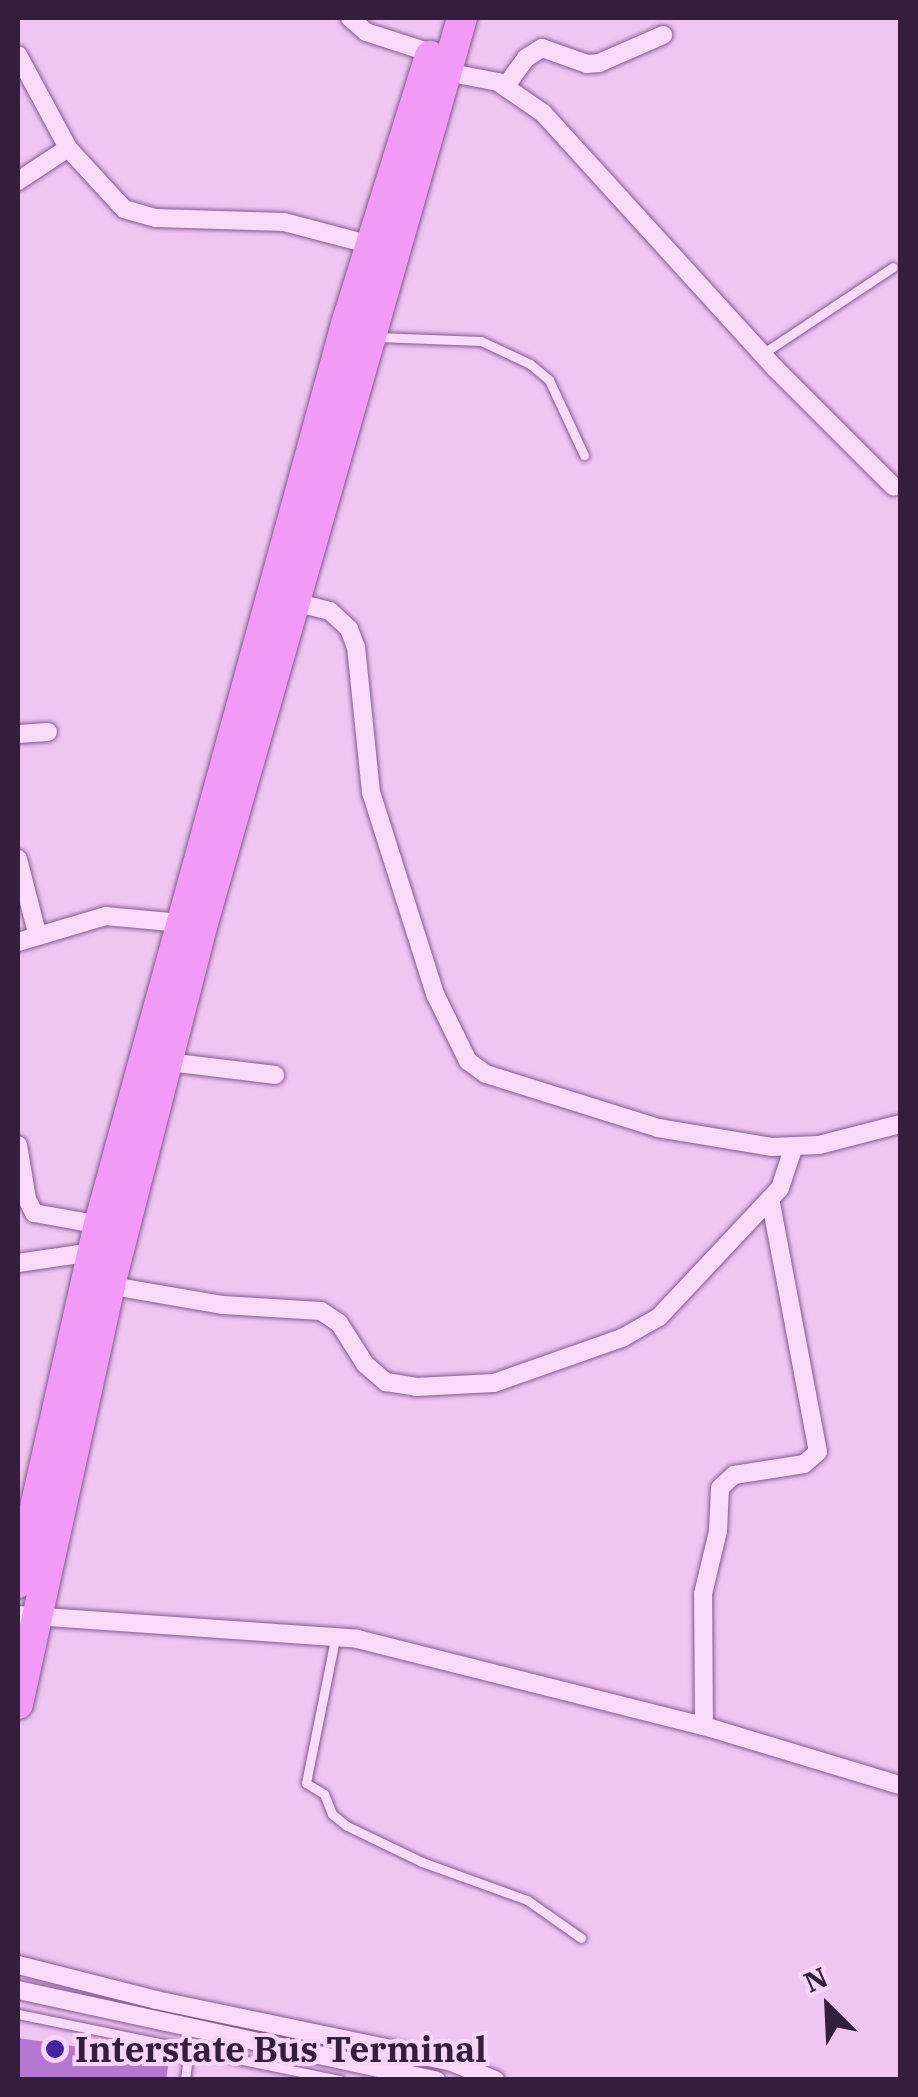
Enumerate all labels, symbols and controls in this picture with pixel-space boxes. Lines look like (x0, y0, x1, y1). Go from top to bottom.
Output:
north arrow (778, 1957, 878, 2057)
text: N (798, 1958, 833, 2001)
place label: Interstate Bus Terminal (75, 2028, 487, 2070)
marker: Interstate Bus Terminal (44, 2038, 66, 2060)

